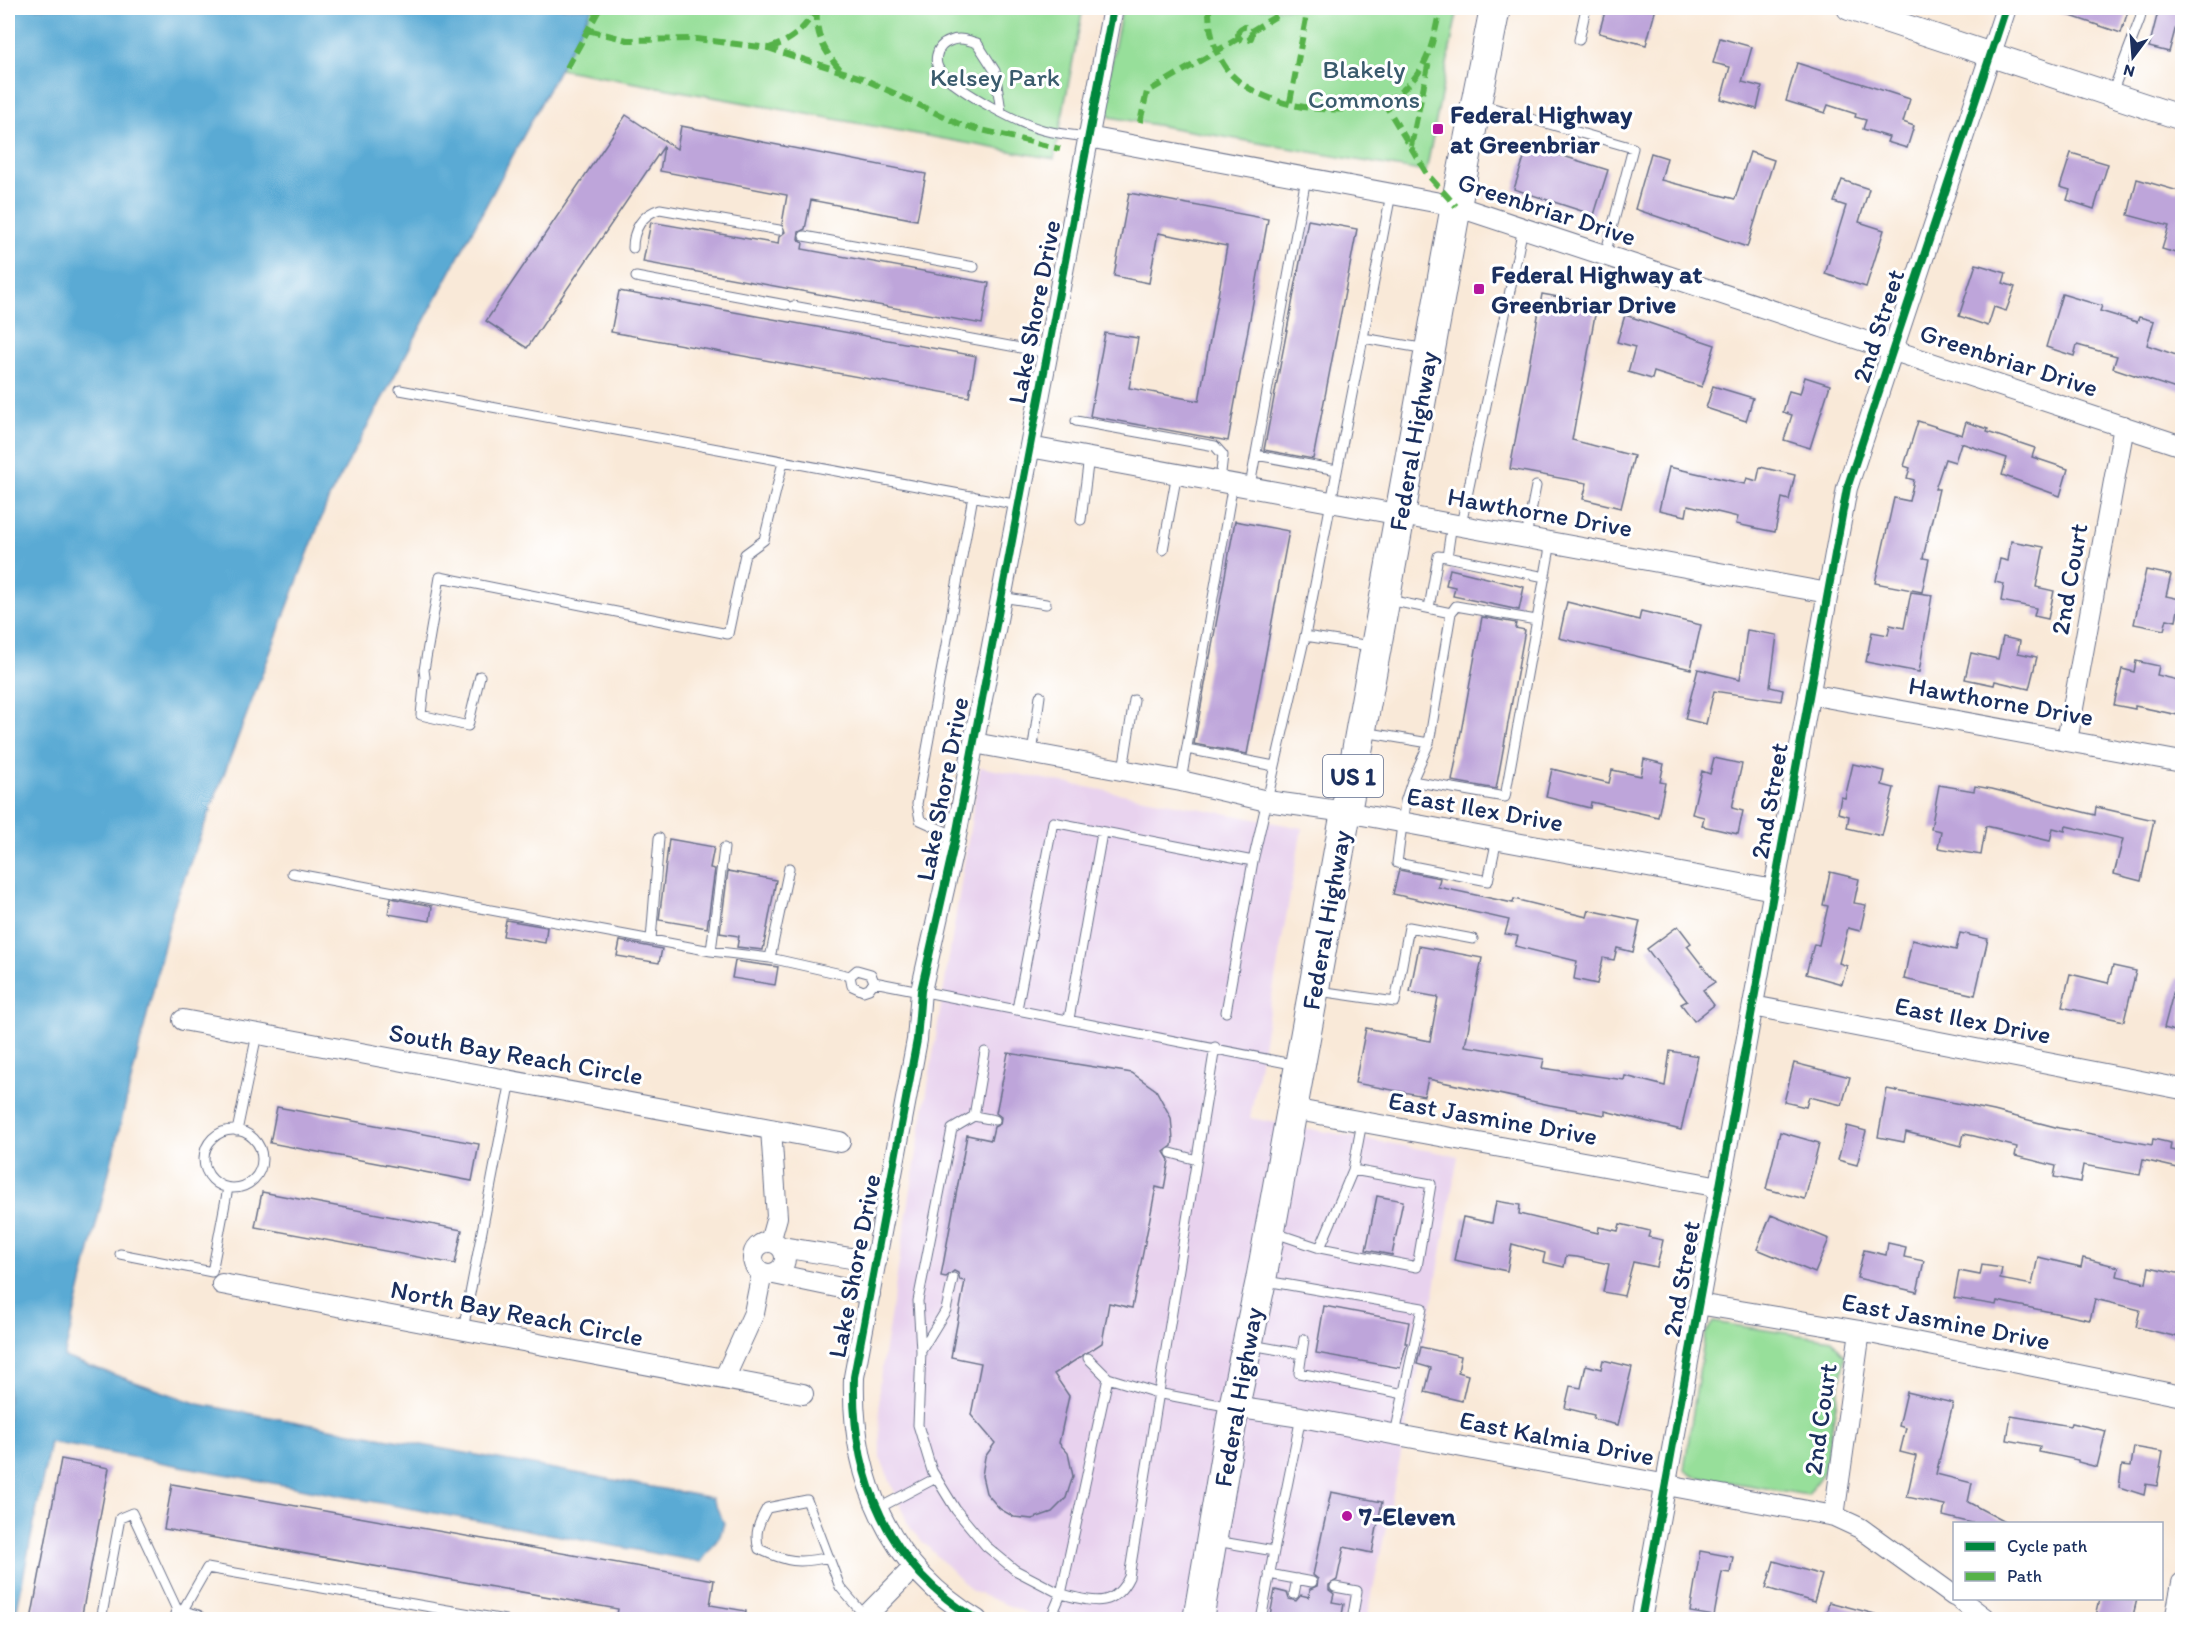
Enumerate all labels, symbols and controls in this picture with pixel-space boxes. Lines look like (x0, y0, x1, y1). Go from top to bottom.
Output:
north arrow (2103, 27, 2163, 87)
park label: Blakely Commons (1308, 53, 1420, 115)
text: N (2121, 60, 2137, 82)
park label: Kelsey Park (930, 61, 1060, 93)
place label: Federal Highway at Greenbriar (1450, 98, 1633, 160)
marker: Federal Highway at Greenbriar (1431, 122, 1445, 136)
street label: Greenbriar Drive (1454, 165, 1640, 253)
street label: Lake Shore Drive (1000, 217, 1068, 407)
place label: Federal Highway at Greenbriar Drive (1491, 258, 1702, 320)
street label: 2nd Street (1845, 265, 1911, 387)
marker: Federal Highway at Greenbriar Drive (1472, 282, 1486, 296)
street label: Greenbriar Drive (1916, 316, 2102, 404)
street label: Federal Highway (1381, 349, 1445, 533)
street label: Hawthorne Drive (1445, 480, 1635, 544)
street label: 2nd Court (2043, 521, 2095, 637)
street label: Hawthorne Drive (1906, 669, 2096, 733)
street label: Lake Shore Drive (908, 694, 976, 884)
street label: 2nd Street (1743, 740, 1795, 862)
road number: US 1 (1323, 755, 1383, 797)
street label: East Ilex Drive (1404, 779, 1566, 839)
street label: Federal Highway (1294, 828, 1358, 1012)
street label: East Ilex Drive (1892, 989, 2054, 1051)
street label: South Bay Reach Circle (387, 1016, 645, 1092)
street label: East Jasmine Drive (1386, 1084, 1600, 1152)
street label: Lake Shore Drive (820, 1171, 888, 1361)
street label: 2nd Street (1655, 1218, 1707, 1340)
street label: North Bay Reach Circle (388, 1273, 646, 1353)
street label: East Jasmine Drive (1839, 1285, 2053, 1357)
street label: Federal Highway (1206, 1305, 1270, 1489)
street label: 2nd Court (1796, 1361, 1844, 1477)
street label: East Kalmia Drive (1457, 1403, 1657, 1473)
place label: 7-Eleven (1358, 1500, 1456, 1532)
marker: 7-Eleven (1340, 1509, 1354, 1523)
legend (1953, 1522, 2163, 1600)
text: Cycle path (2007, 1535, 2088, 1557)
text: Path (2007, 1565, 2042, 1587)

